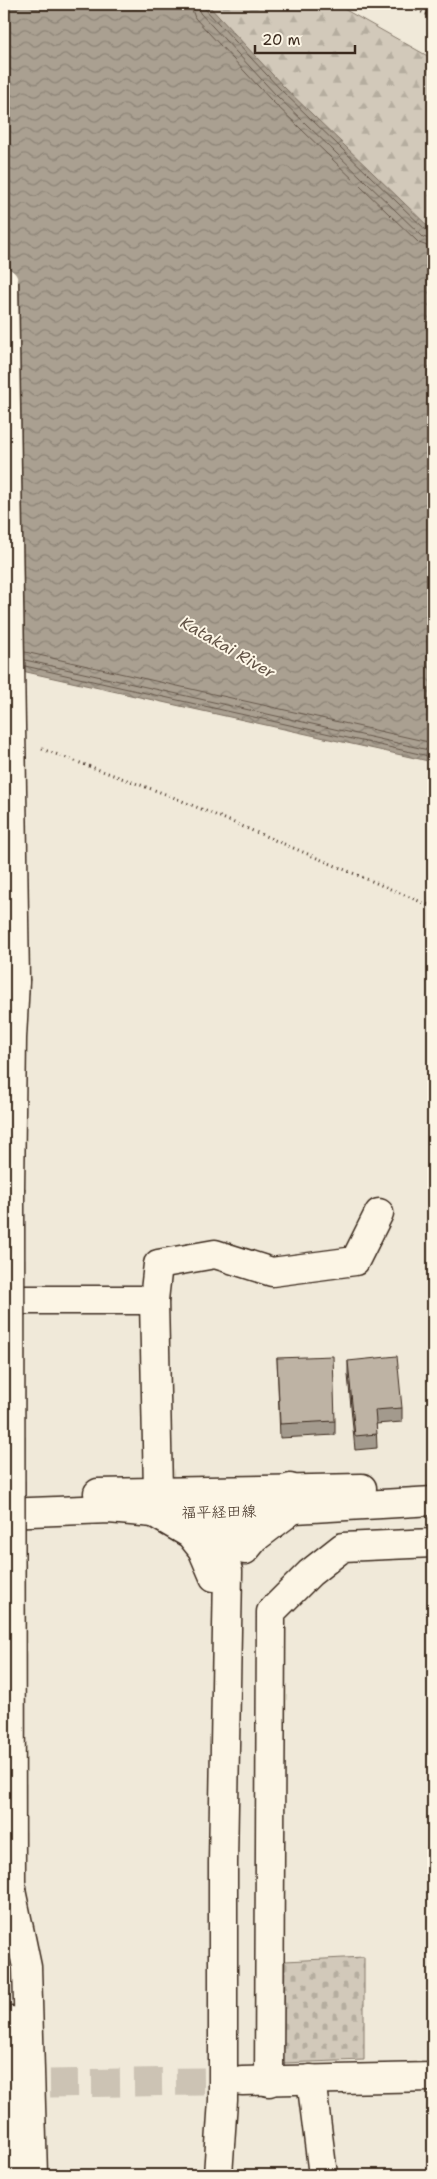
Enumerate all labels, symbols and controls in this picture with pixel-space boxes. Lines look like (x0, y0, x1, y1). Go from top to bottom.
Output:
scale bar (255, 22, 354, 54)
text: 20 m (262, 30, 301, 50)
water label: Katakai River (177, 612, 279, 683)
street label: 福平経田線 (181, 1501, 257, 1523)

